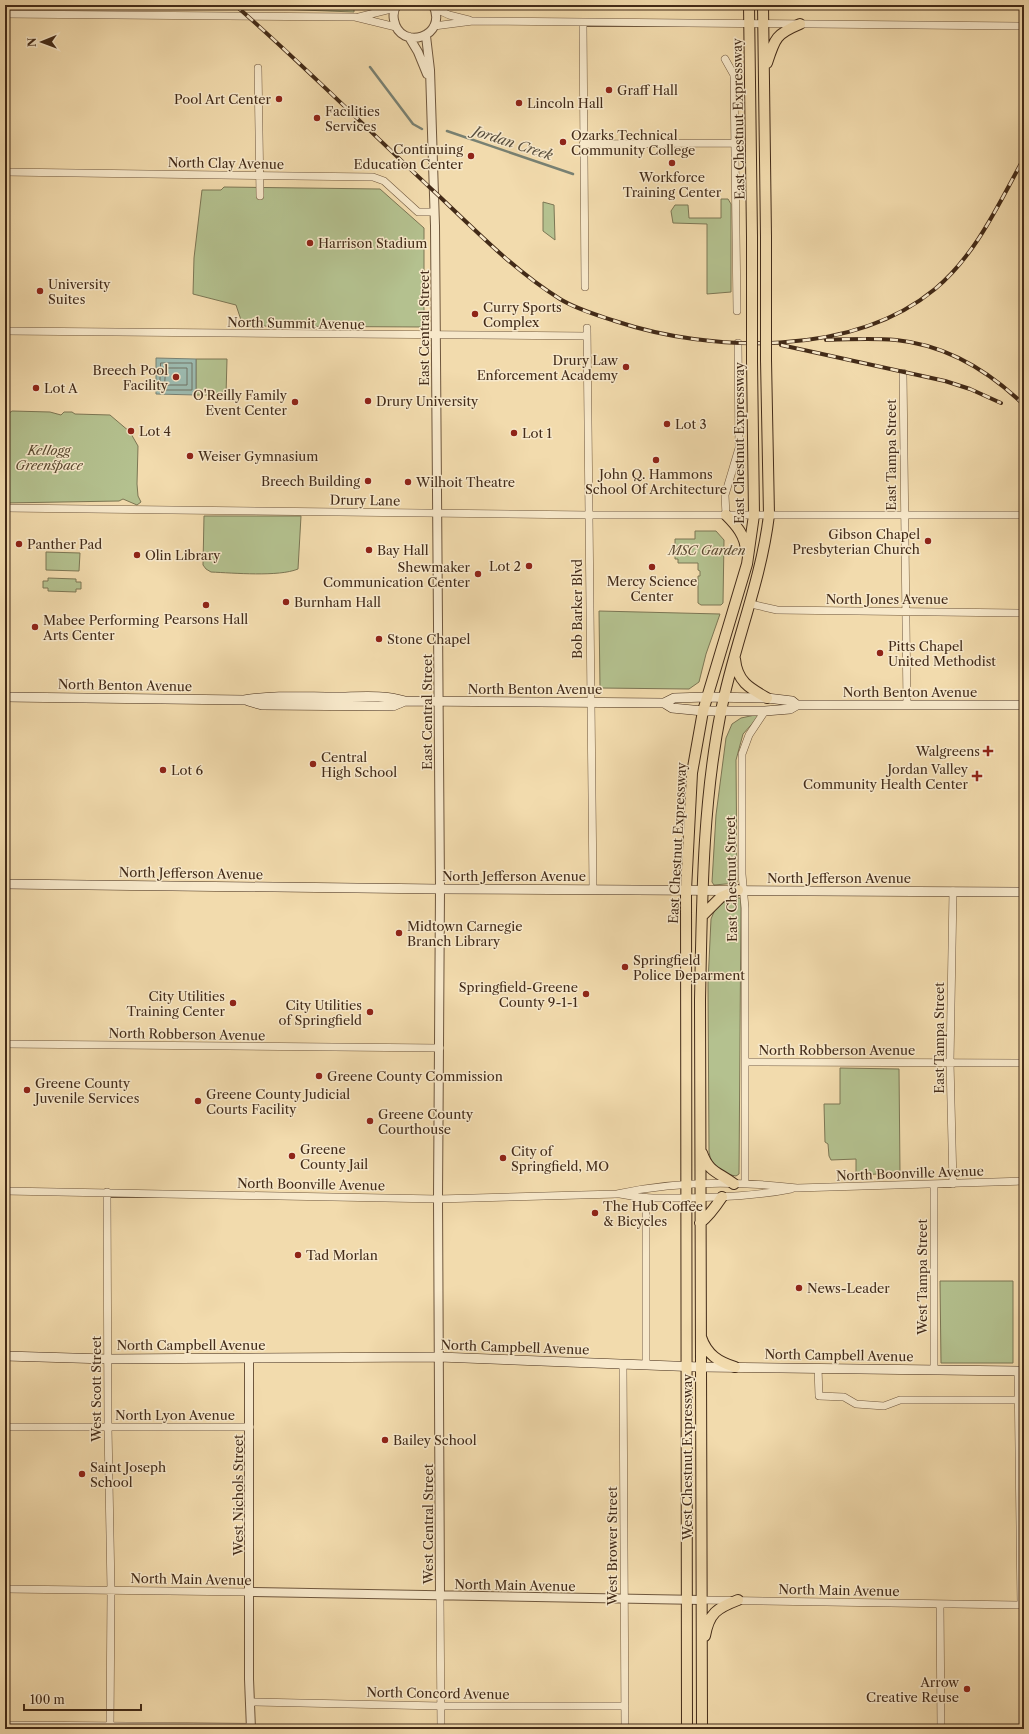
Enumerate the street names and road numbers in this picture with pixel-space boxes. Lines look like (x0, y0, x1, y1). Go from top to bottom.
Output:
street label: East Chestnut Expressway (729, 37, 747, 200)
street label: North Clay Avenue (168, 154, 284, 172)
street label: East Central Street (416, 270, 432, 386)
street label: North Summit Avenue (227, 314, 365, 332)
street label: East Chestnut Expressway (731, 361, 747, 524)
street label: East Tampa Street (883, 399, 899, 511)
street label: Drury Lane (330, 491, 400, 509)
street label: Bob Barker Blvd (569, 559, 585, 659)
street label: North Jones Avenue (826, 591, 948, 607)
street label: East Central Street (419, 654, 435, 770)
street label: North Benton Avenue (58, 676, 192, 694)
street label: North Benton Avenue (468, 681, 602, 697)
street label: North Benton Avenue (843, 684, 977, 700)
street label: East Chestnut Expressway (665, 761, 689, 924)
street label: East Chestnut Street (722, 815, 740, 942)
street label: North Jefferson Avenue (119, 864, 263, 882)
street label: North Jefferson Avenue (442, 868, 586, 884)
street label: North Jefferson Avenue (767, 870, 911, 886)
street label: East Tampa Street (931, 982, 947, 1094)
street label: North Robberson Avenue (108, 1025, 266, 1043)
street label: North Robberson Avenue (759, 1042, 915, 1058)
street label: North Boonville Avenue (836, 1162, 984, 1184)
street label: North Boonville Avenue (237, 1175, 385, 1193)
street label: West Tampa Street (914, 1219, 930, 1336)
street label: West Scott Street (88, 1336, 104, 1443)
street label: North Campbell Avenue (440, 1336, 590, 1358)
street label: North Campbell Avenue (116, 1337, 266, 1353)
street label: North Campbell Avenue (764, 1346, 914, 1364)
street label: West Chestnut Expressway (679, 1373, 695, 1541)
street label: North Lyon Avenue (115, 1407, 235, 1423)
street label: West Nichols Street (230, 1434, 246, 1557)
street label: West Central Street (420, 1463, 436, 1585)
street label: West Brower Street (604, 1486, 620, 1607)
street label: North Main Avenue (130, 1570, 252, 1588)
street label: North Main Avenue (454, 1576, 576, 1594)
street label: North Main Avenue (778, 1581, 900, 1599)
street label: North Concord Avenue (366, 1684, 510, 1702)

